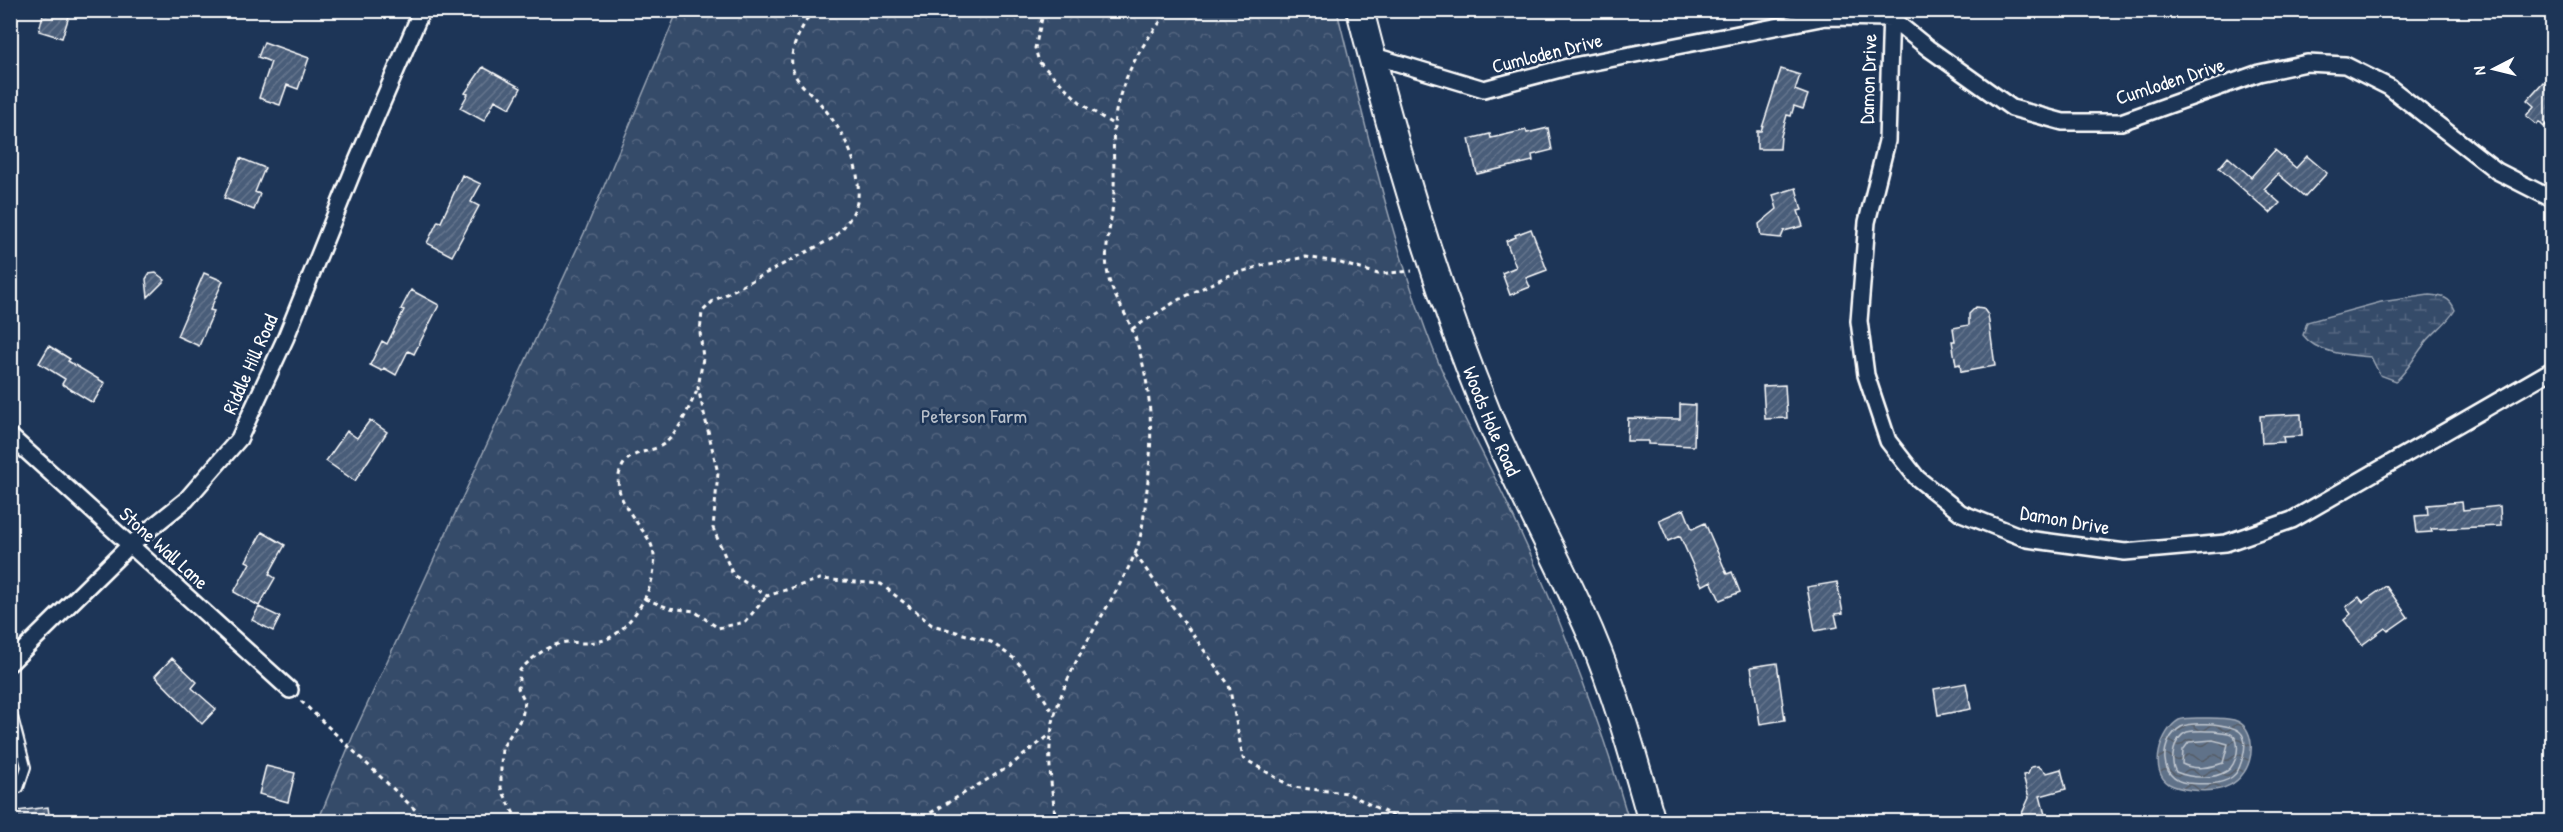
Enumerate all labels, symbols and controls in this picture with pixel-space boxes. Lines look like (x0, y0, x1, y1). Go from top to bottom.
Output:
street label: Cumloden Drive (1489, 26, 1605, 79)
street label: Damon Drive (1852, 33, 1883, 125)
north arrow (2464, 39, 2524, 99)
street label: Cumloden Drive (2112, 50, 2228, 111)
text: N (2468, 65, 2491, 76)
street label: Riddle Hill Road (215, 309, 284, 418)
street label: Woods Hole Road (1457, 362, 1527, 480)
park label: Peterson Farm (921, 402, 1027, 429)
street label: Damon Drive (2018, 498, 2112, 541)
street label: Stone Wall Lane (114, 500, 215, 595)

